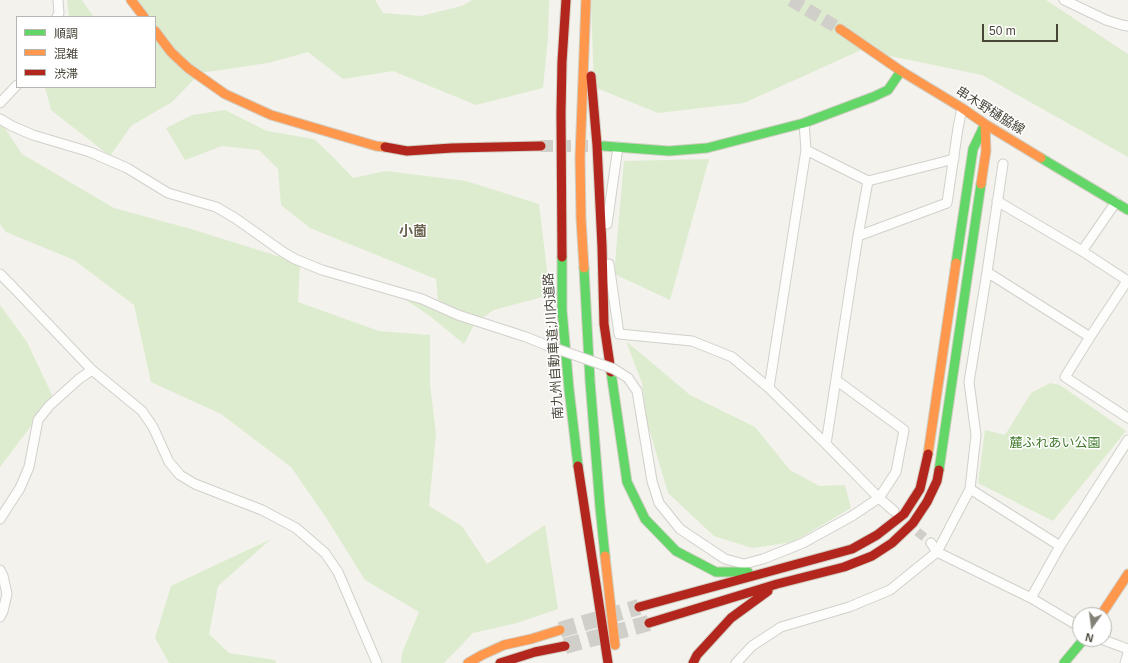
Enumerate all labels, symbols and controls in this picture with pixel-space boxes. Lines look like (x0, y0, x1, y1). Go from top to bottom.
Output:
legend (16, 16, 156, 88)
scale bar (984, 16, 1060, 42)
text: 50 m (989, 24, 1016, 38)
text: 順調 (54, 27, 78, 41)
text: 混雑 (54, 47, 78, 61)
text: 渋滞 (54, 67, 78, 81)
street label: 串木野樋脇線 (953, 84, 1027, 138)
district label: 小薗 (399, 224, 427, 240)
street label: 南九州自動車道;川内道路 (541, 272, 567, 420)
park label: 麓ふれあい公園 (1010, 435, 1100, 451)
north arrow (1072, 607, 1112, 647)
text: N (1084, 631, 1095, 644)

